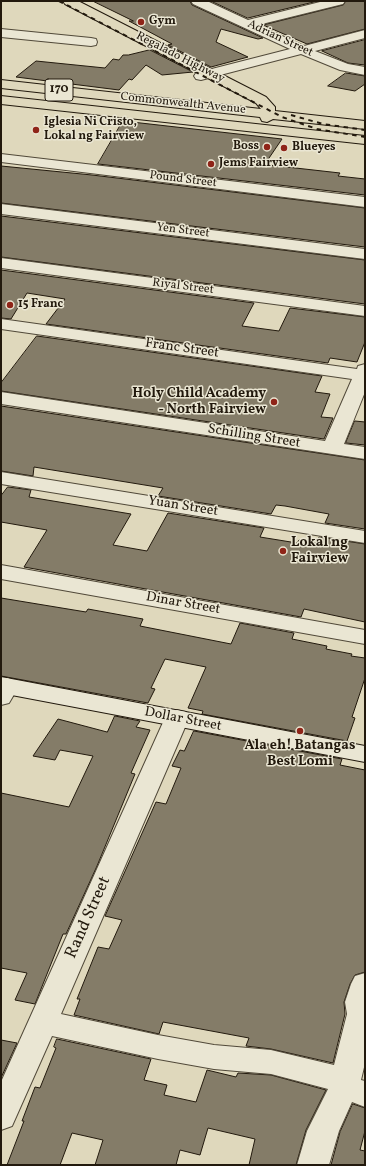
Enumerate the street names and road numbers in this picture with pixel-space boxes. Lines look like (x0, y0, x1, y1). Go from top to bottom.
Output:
street label: Adrian Street (245, 18, 315, 60)
street label: Regalado Highway (133, 29, 227, 87)
road number: 170 (45, 79, 73, 101)
street label: Commonwealth Avenue (120, 90, 246, 118)
street label: Pound Street (149, 169, 217, 191)
street label: Yen Street (156, 221, 210, 241)
street label: Riyal Street (151, 276, 215, 298)
street label: Franc Street (144, 336, 220, 362)
street label: Schilling Street (206, 421, 302, 453)
street label: Yuan Street (147, 493, 219, 521)
street label: Dinar Street (145, 589, 221, 619)
street label: Dollar Street (143, 704, 223, 736)
street label: Rand Street (62, 874, 116, 962)

